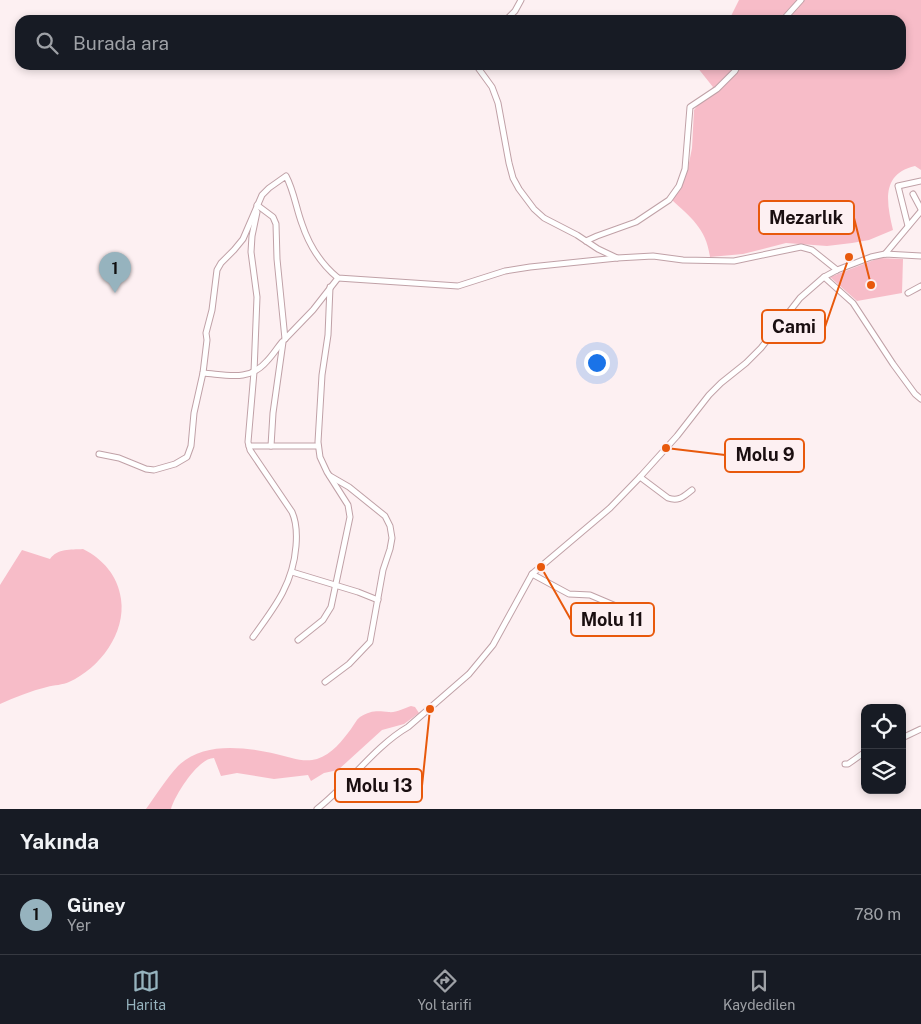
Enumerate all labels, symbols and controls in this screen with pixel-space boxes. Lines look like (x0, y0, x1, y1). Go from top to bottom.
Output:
search box (15, 15, 906, 70)
icon: search (33, 29, 61, 57)
text: Burada ara (73, 32, 169, 54)
callout: Mezarlık (759, 201, 854, 234)
text: Mezarlık (769, 207, 844, 228)
pin: 1 (99, 252, 131, 293)
callout: Cami (762, 310, 825, 343)
text: Cami (772, 316, 816, 337)
your location (584, 350, 610, 376)
callout: Molu 9 (725, 439, 804, 472)
text: Molu 9 (735, 444, 795, 465)
callout: Molu 11 (571, 603, 654, 636)
text: Molu 11 (581, 609, 643, 630)
map controls (861, 704, 906, 794)
button: locate (861, 704, 906, 749)
button: layers (861, 749, 906, 794)
callout: Molu 13 (335, 769, 422, 802)
text: Molu 13 (346, 775, 412, 796)
text: Yakında (20, 829, 99, 854)
text: Güney (67, 894, 125, 916)
text: 1 (33, 905, 39, 924)
text: 780 m (854, 905, 901, 924)
text: Yer (67, 916, 91, 935)
tab: Harita (126, 967, 166, 1013)
tab: Yol tarifi (417, 967, 472, 1013)
tab: Kaydedilen (723, 967, 795, 1013)

